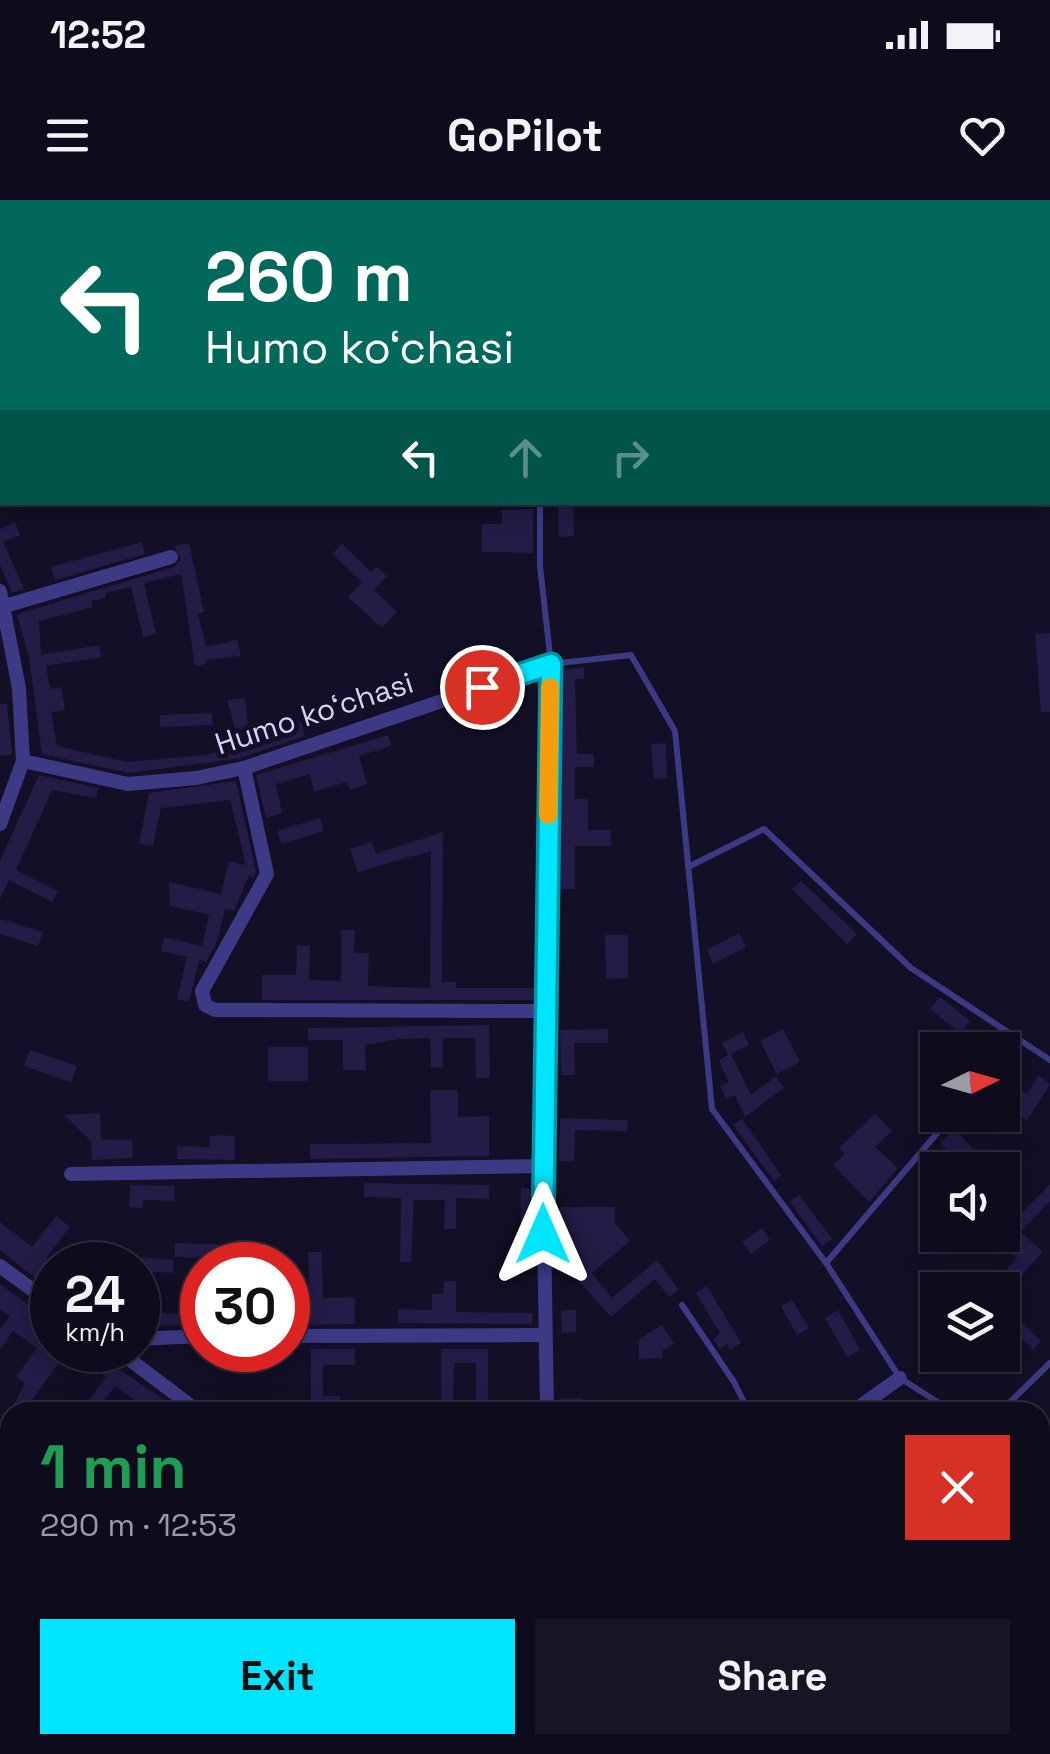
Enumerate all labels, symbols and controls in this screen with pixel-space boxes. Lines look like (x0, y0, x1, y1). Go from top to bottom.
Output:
text: 12:52 (50, 11, 146, 59)
text: GoPilot (447, 107, 603, 164)
icon: menu (40, 108, 95, 163)
icon: heart (955, 108, 1010, 163)
text: 260 m (205, 232, 413, 321)
icon: left (40, 240, 170, 370)
text: Humo koʻchasi (205, 319, 514, 376)
icon: left (393, 430, 448, 485)
icon: ahead (498, 430, 553, 485)
icon: right (603, 430, 658, 485)
pin (440, 645, 525, 730)
icon: arrive (455, 660, 510, 715)
street label: Humo koʻchasi (210, 663, 418, 763)
north arrow (920, 1032, 1020, 1132)
map controls (920, 1032, 1020, 1372)
button: sound (920, 1152, 1020, 1252)
position arrow (491, 1182, 595, 1286)
speed limit sign: 30 (180, 1242, 310, 1372)
text: 24 (65, 1263, 125, 1327)
button: layers (920, 1272, 1020, 1372)
text: km/h (65, 1316, 125, 1348)
text: 1 min (40, 1429, 187, 1506)
button: close (905, 1435, 1010, 1540)
text: 290 m · 12:53 (40, 1505, 237, 1545)
button: Exit (40, 1619, 515, 1734)
button: Share (535, 1619, 1010, 1734)

